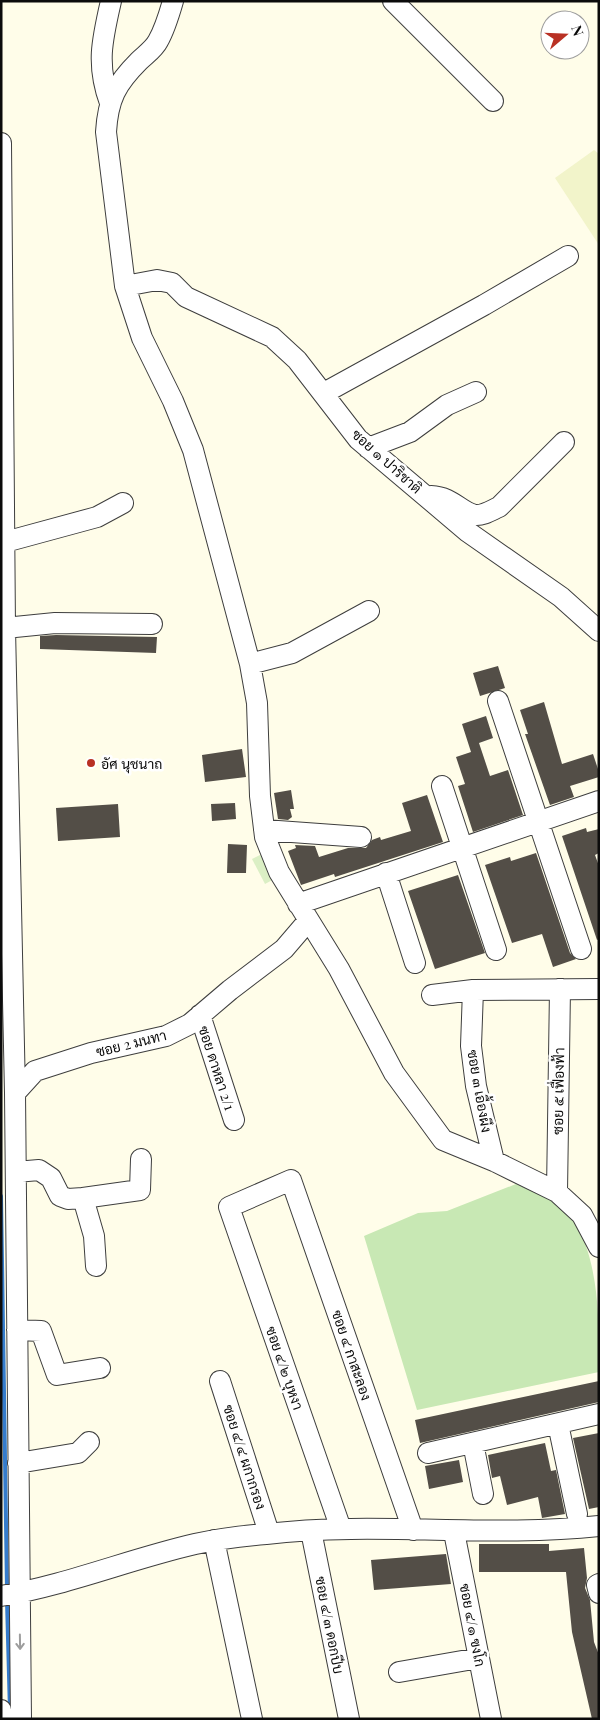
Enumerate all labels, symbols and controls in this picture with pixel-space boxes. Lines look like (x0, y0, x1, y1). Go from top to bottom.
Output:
north arrow (540, 10, 590, 60)
text: N (567, 23, 588, 38)
street label: ซอย ๑ ปาริชาติ (348, 425, 426, 497)
place label: อัศ นุชนาถ (101, 754, 162, 774)
marker: อัศ นุชนาถ (85, 757, 97, 769)
street label: ซอย ดาหลา 2/1 (194, 1023, 240, 1113)
street label: ซอย 2 มนทา (94, 1025, 168, 1061)
street label: ซอย ๕ เฟื่องฟ้า (546, 1047, 568, 1135)
street label: ซอย ๓ เอื้องผึง (463, 1048, 499, 1134)
street label: ซอย ๔ กาสะลอง (328, 1307, 376, 1403)
street label: ซอย ๔/๒ บุหงา (261, 1324, 308, 1413)
street label: ซอย ๔/๔ ผกากรอง (219, 1402, 271, 1512)
street label: ซอย ๔/๓ ดอกปีบ (311, 1575, 349, 1675)
street label: ซอย ๔/๑ ฃงโก (456, 1582, 490, 1668)
one-way arrow (15, 1633, 25, 1649)

